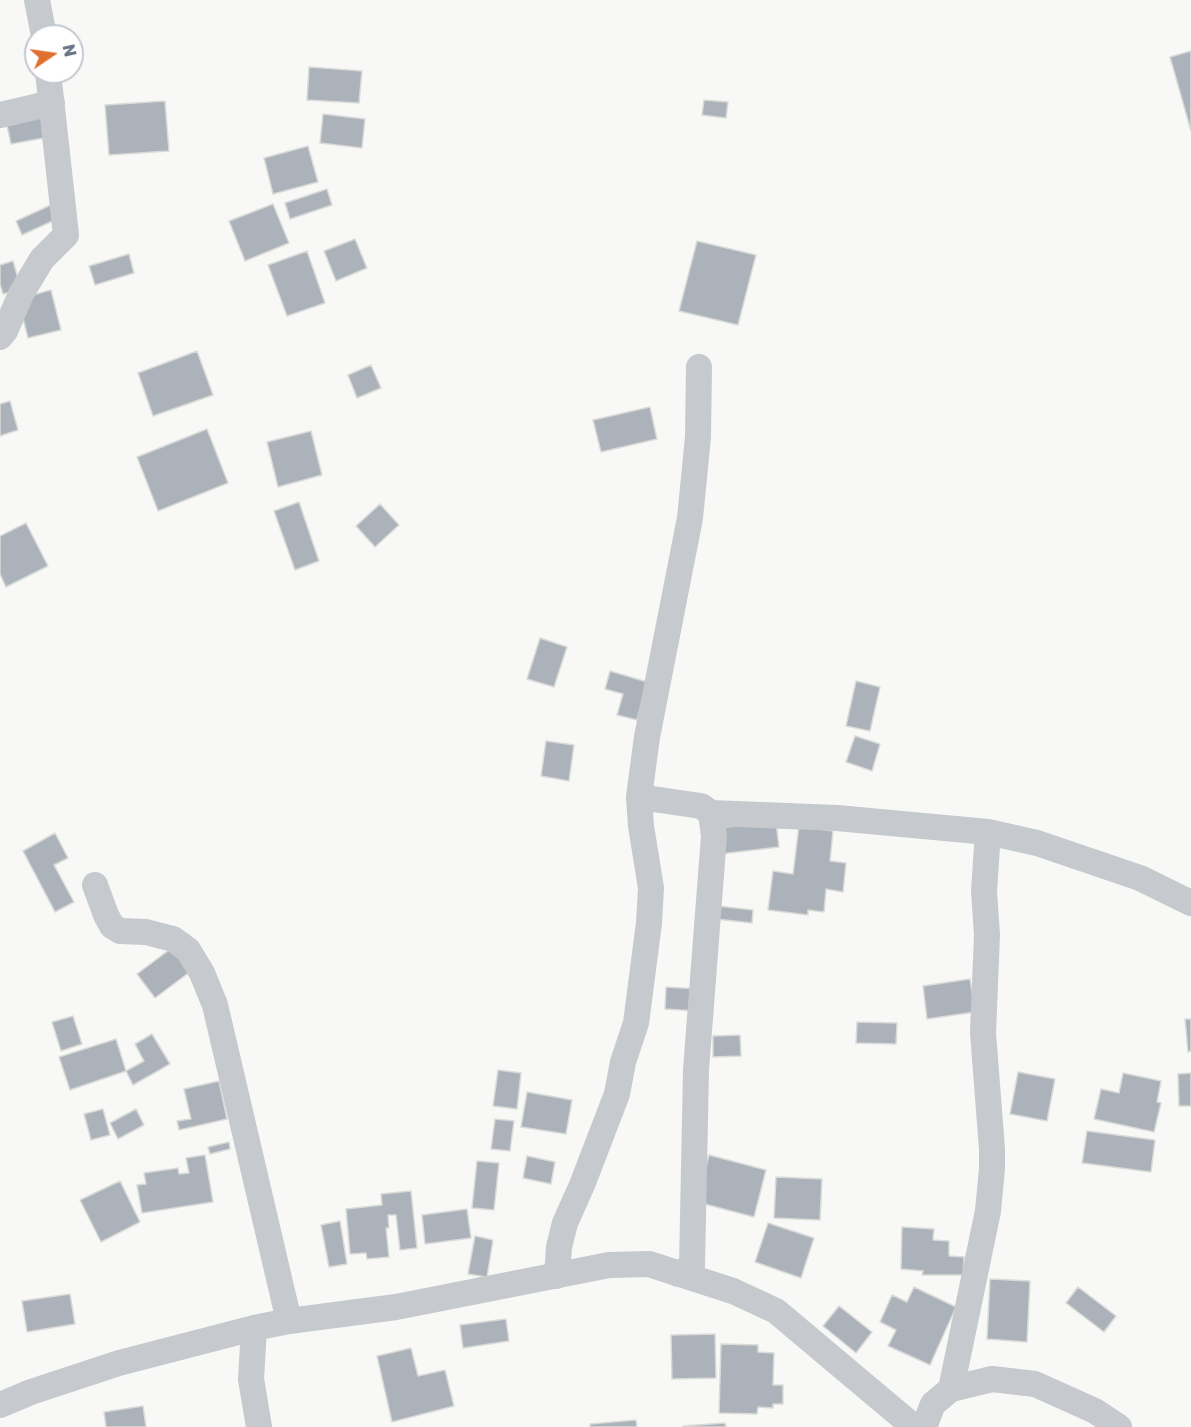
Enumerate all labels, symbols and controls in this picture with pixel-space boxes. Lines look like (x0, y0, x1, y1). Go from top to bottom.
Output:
north arrow (24, 24, 84, 84)
text: N (58, 42, 81, 59)

